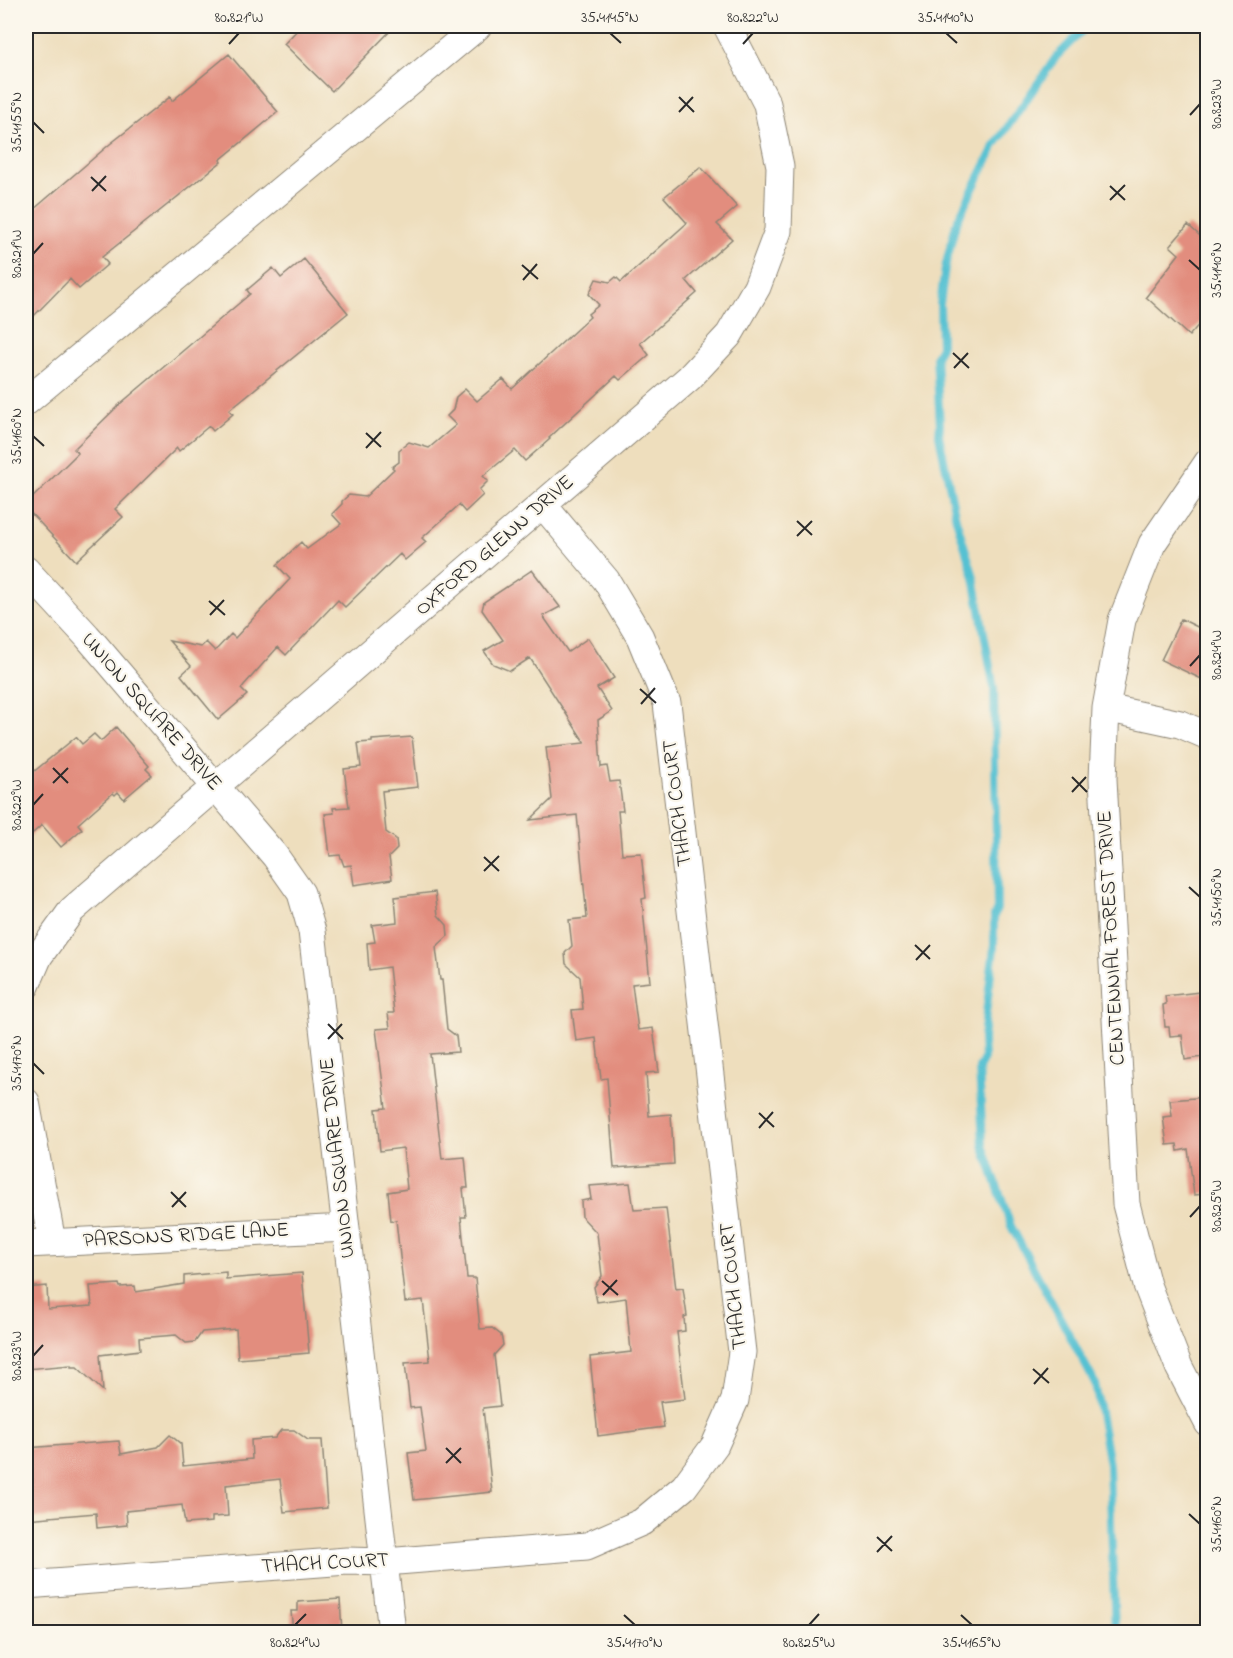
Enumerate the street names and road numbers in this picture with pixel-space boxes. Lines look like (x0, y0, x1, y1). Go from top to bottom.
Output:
street label: OXFORD GLENN DRIVE (409, 468, 581, 624)
street label: UNION SQUARE DRIVE (74, 626, 228, 798)
street label: THACH COURT (655, 738, 701, 868)
street label: CENTENNIAL FOREST DRIVE (1090, 810, 1134, 1066)
street label: UNION SQUARE DRIVE (313, 1056, 363, 1260)
street label: PARSONS RIDGE LANE (82, 1216, 290, 1256)
street label: THACH COURT (712, 1221, 756, 1351)
street label: THACH COURT (260, 1546, 390, 1582)

